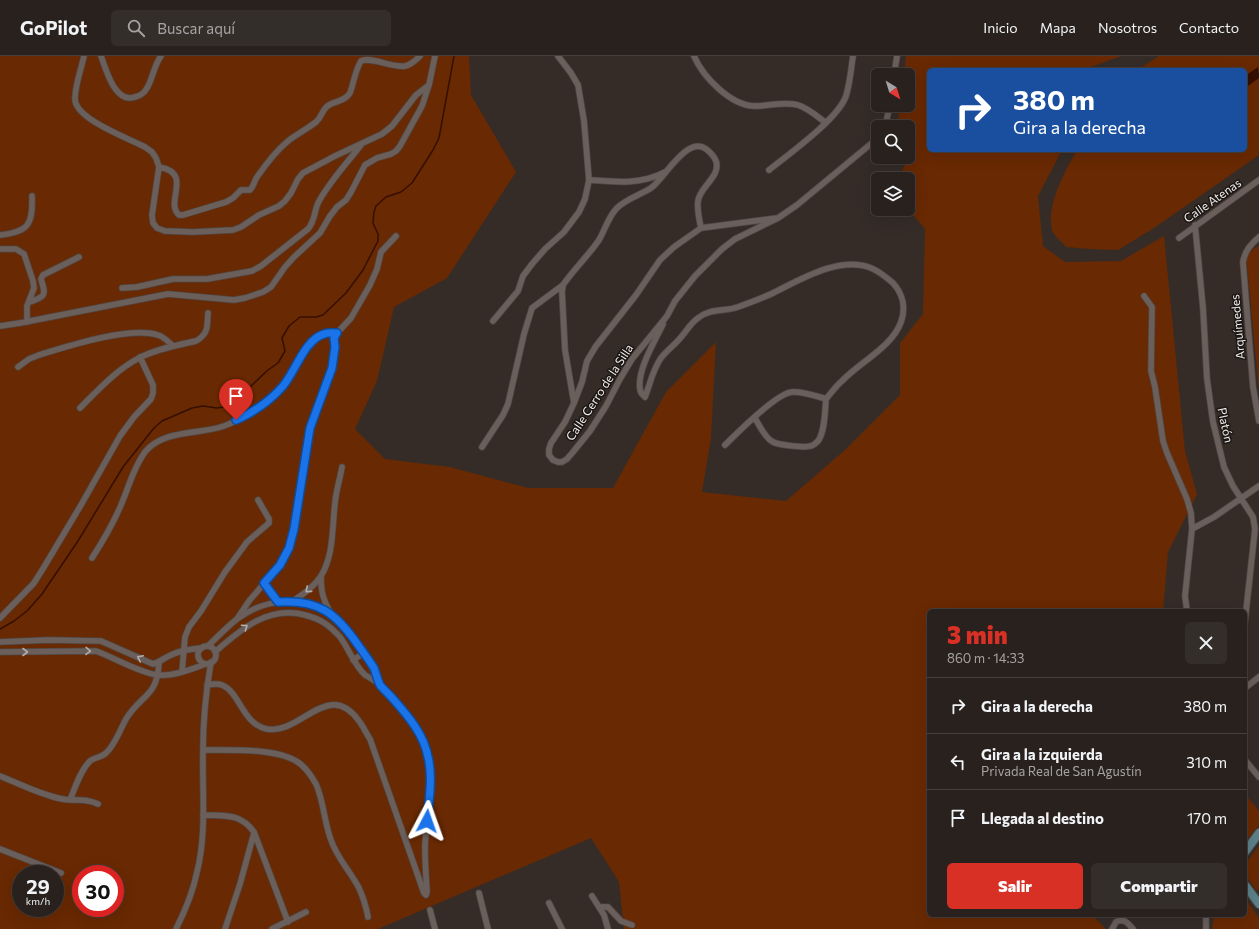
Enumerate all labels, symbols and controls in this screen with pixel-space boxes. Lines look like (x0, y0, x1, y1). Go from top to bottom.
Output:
search box (111, 10, 391, 46)
text: GoPilot (20, 16, 87, 39)
icon: search (125, 17, 147, 39)
text: Buscar aquí (157, 19, 235, 37)
text: Inicio (983, 19, 1018, 36)
text: Mapa (1040, 19, 1076, 36)
text: Nosotros (1098, 19, 1157, 36)
text: Contacto (1179, 19, 1239, 36)
north arrow (871, 68, 915, 112)
map controls (871, 68, 915, 216)
text: 380 m (1013, 82, 1095, 116)
icon: right (947, 84, 999, 136)
text: Gira a la derecha (1013, 116, 1146, 138)
button: search (871, 120, 915, 164)
button: layers (871, 172, 915, 216)
street label: Calle Atenas (1181, 175, 1243, 225)
street label: Arquímedes (1227, 294, 1247, 360)
street label: Calle Cerro de la Silla (563, 341, 635, 443)
pin (219, 379, 253, 420)
icon: arrive (225, 385, 247, 407)
street label: Platón (1215, 406, 1237, 444)
one-way arrow (305, 585, 313, 592)
text: 3 min (947, 620, 1008, 649)
button: close (1185, 622, 1227, 664)
one-way arrow (241, 624, 248, 632)
one-way arrow (85, 647, 91, 655)
one-way arrow (22, 648, 28, 656)
text: 860 m · 14:33 (947, 650, 1024, 666)
one-way arrow (137, 655, 144, 663)
icon: right (947, 695, 969, 717)
text: Gira a la derecha (981, 697, 1093, 715)
text: 380 m (1184, 697, 1227, 715)
text: Gira a la izquierda (981, 745, 1103, 763)
icon: left (947, 751, 969, 773)
text: 310 m (1186, 753, 1227, 771)
text: Privada Real de San Agustín (981, 763, 1142, 779)
position arrow (406, 800, 448, 842)
icon: arrive (947, 807, 969, 829)
text: Llegada al destino (981, 809, 1104, 827)
text: 170 m (1187, 809, 1227, 827)
button: Salir (947, 863, 1083, 909)
button: Compartir (1091, 863, 1227, 909)
speed limit sign: 30 (72, 865, 124, 917)
text: 29 (26, 874, 50, 898)
text: km/h (26, 895, 50, 907)

